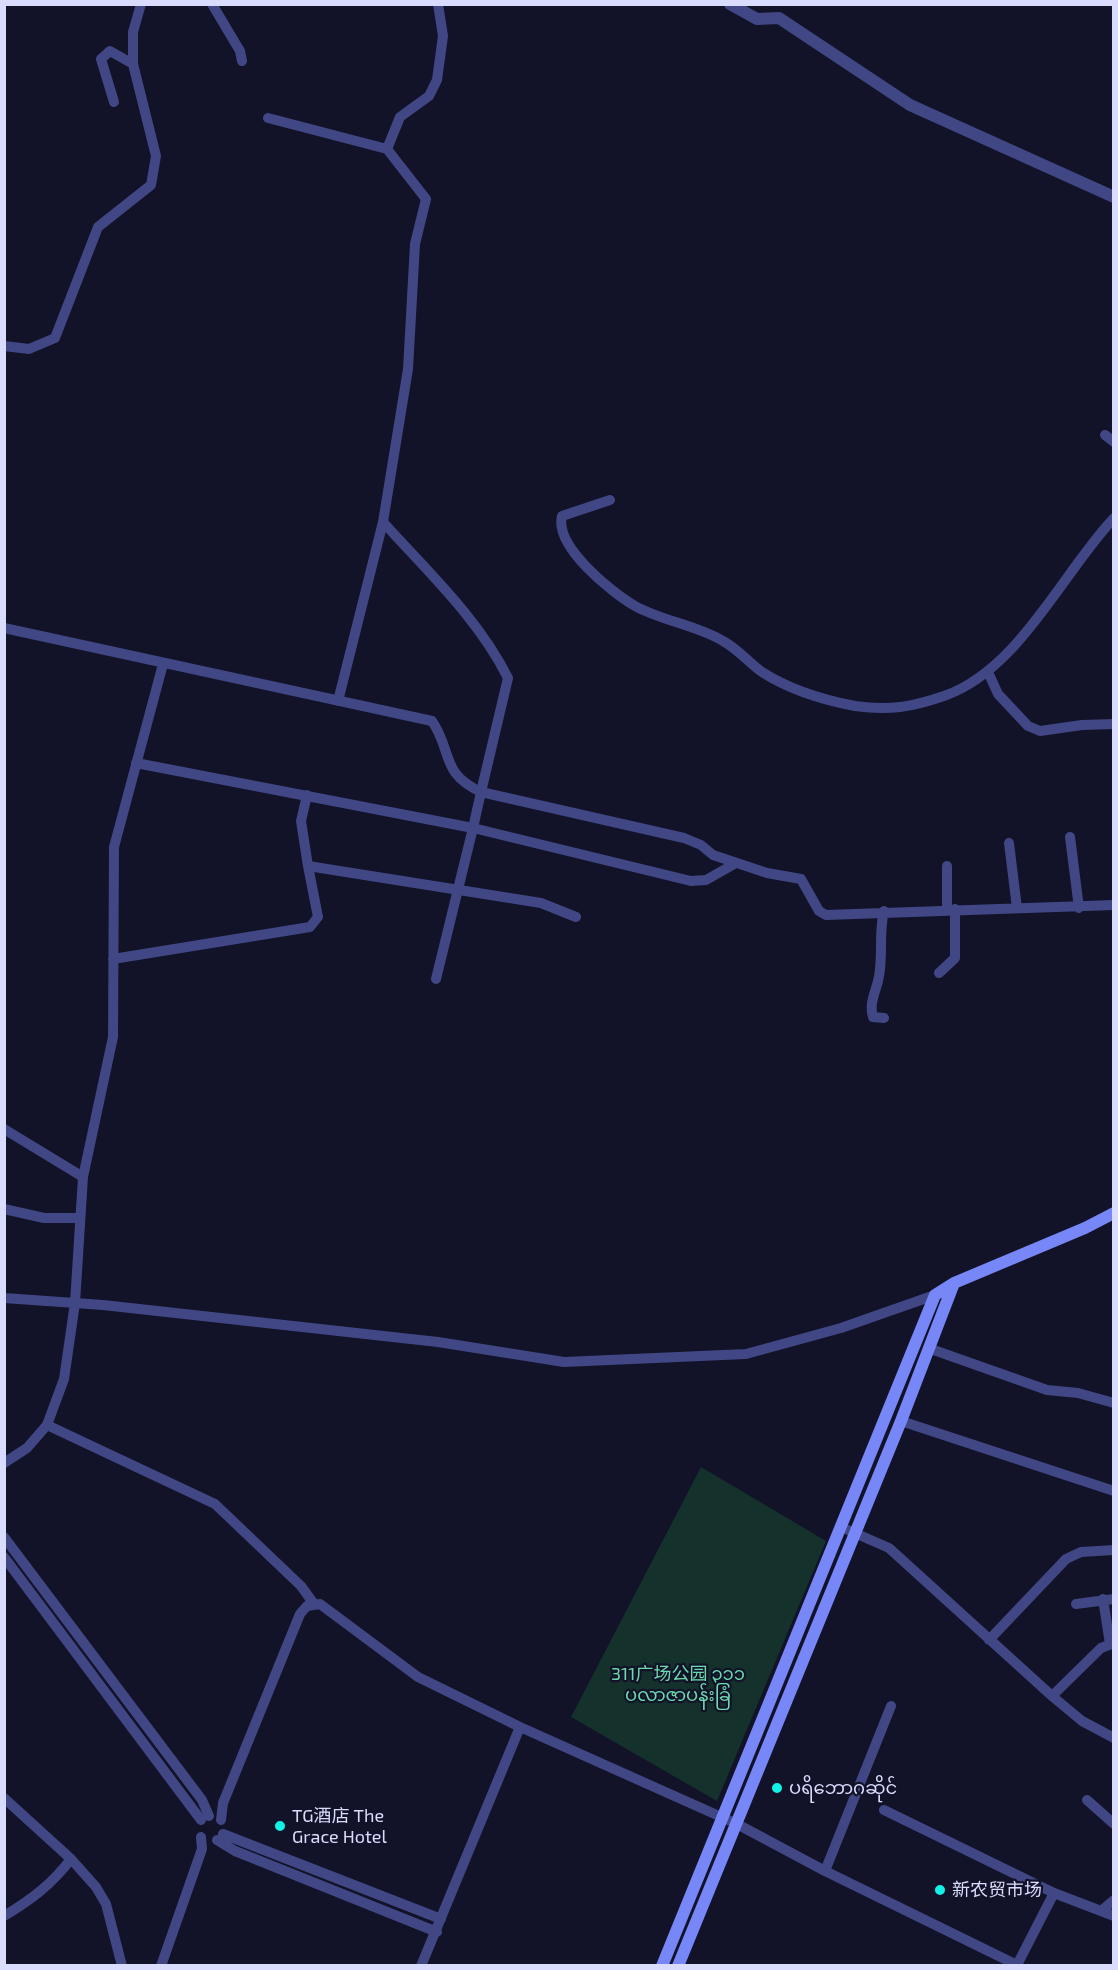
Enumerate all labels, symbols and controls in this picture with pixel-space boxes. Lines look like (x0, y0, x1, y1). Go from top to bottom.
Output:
park label: 311广场公园 ၃၁၁ ပလာဇာပန်းခြံ (611, 1663, 745, 1706)
place label: ပရိဘောဂဆိုင် (789, 1777, 897, 1799)
marker: ပရိဘောဂဆိုင် (770, 1781, 784, 1795)
place label: TG酒店 The Grace Hotel (292, 1805, 387, 1848)
marker: TG酒店 The Grace Hotel (273, 1819, 287, 1833)
place label: 新农贸市场 (952, 1879, 1042, 1901)
marker: 新农贸市场 (933, 1883, 947, 1897)

